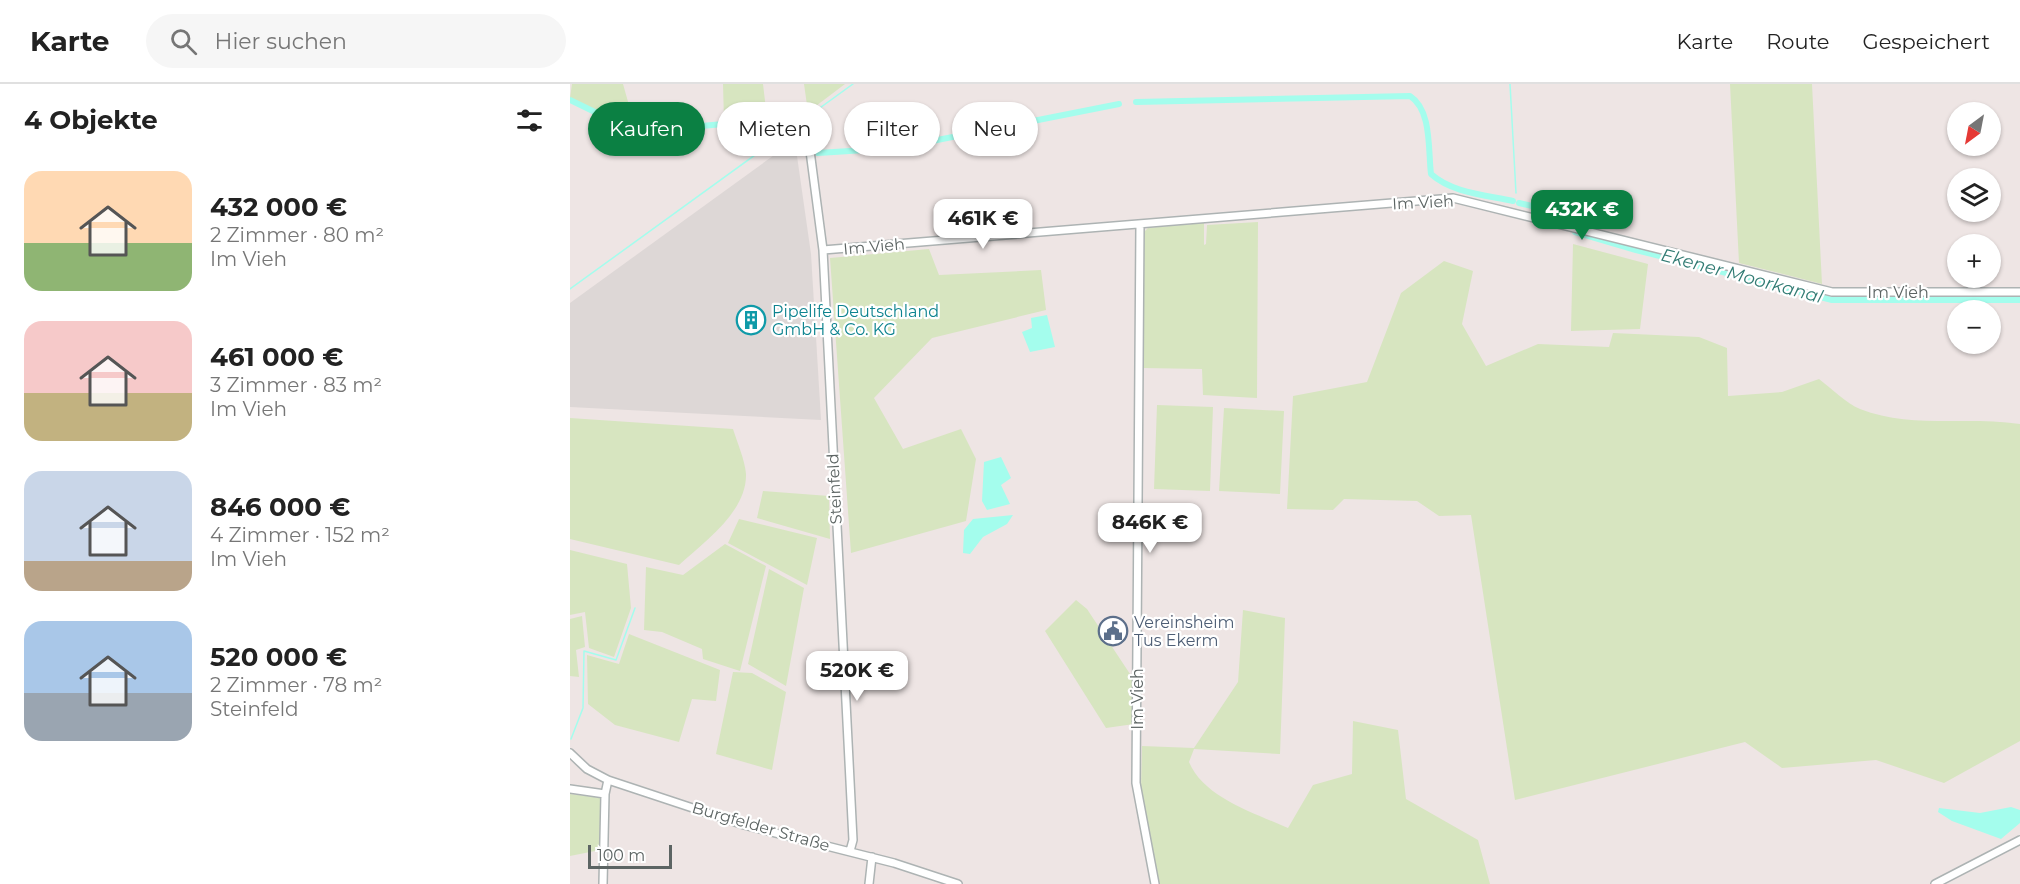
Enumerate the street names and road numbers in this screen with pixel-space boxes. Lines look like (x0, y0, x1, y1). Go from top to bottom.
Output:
street label: Im Vieh (1392, 191, 1454, 214)
street label: Im Vieh (842, 234, 906, 259)
street label: Im Vieh (1867, 283, 1929, 302)
street label: Steinfeld (823, 453, 846, 525)
street label: Im Vieh (1128, 668, 1147, 730)
street label: Burgfelder Straße (690, 798, 832, 855)

